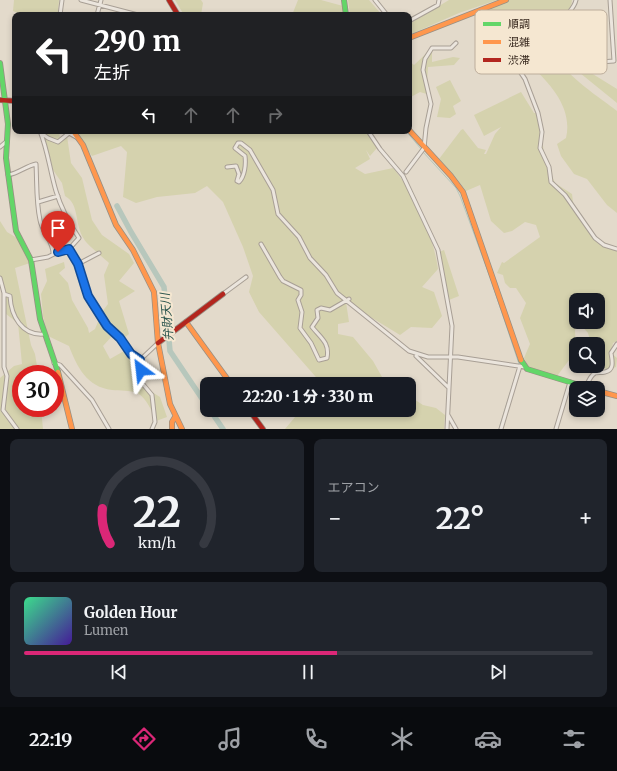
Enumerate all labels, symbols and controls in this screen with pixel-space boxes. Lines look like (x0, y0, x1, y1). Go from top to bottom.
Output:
legend (475, 10, 607, 74)
text: 順調 (508, 17, 530, 31)
text: 290 m (94, 23, 181, 59)
icon: left (28, 28, 80, 80)
text: 混雑 (508, 35, 530, 49)
text: 渋滞 (508, 53, 530, 67)
text: 左折 (94, 61, 130, 84)
icon: left (138, 104, 160, 126)
icon: ahead (180, 104, 202, 126)
icon: ahead (222, 104, 244, 126)
icon: right (264, 104, 286, 126)
pin (41, 211, 75, 252)
icon: arrive (47, 217, 69, 239)
water label: 弁財天川 (157, 290, 176, 342)
map controls (569, 293, 605, 417)
button: sound (569, 293, 605, 329)
button: search (569, 337, 605, 373)
position arrow (120, 349, 162, 391)
speed limit sign: 30 (12, 365, 64, 417)
button: layers (569, 381, 605, 417)
text: 22:20 · 1 分 · 330 m (243, 387, 373, 406)
text: エアコン (328, 479, 380, 496)
text: 22 (133, 485, 181, 537)
text: 22° (436, 499, 485, 537)
text: − (328, 504, 342, 532)
text: + (578, 504, 593, 532)
text: km/h (138, 533, 176, 551)
text: Golden Hour (84, 603, 178, 622)
text: Lumen (84, 622, 128, 639)
icon: previous (108, 661, 130, 683)
icon: pause (297, 661, 319, 683)
icon: next (487, 661, 509, 683)
icon: directions (130, 725, 158, 753)
icon: music (216, 725, 244, 753)
icon: phone (302, 725, 330, 753)
icon: climate (388, 725, 416, 753)
icon: car (474, 725, 502, 753)
icon: filters (560, 725, 588, 753)
text: 22:19 (29, 728, 72, 751)

